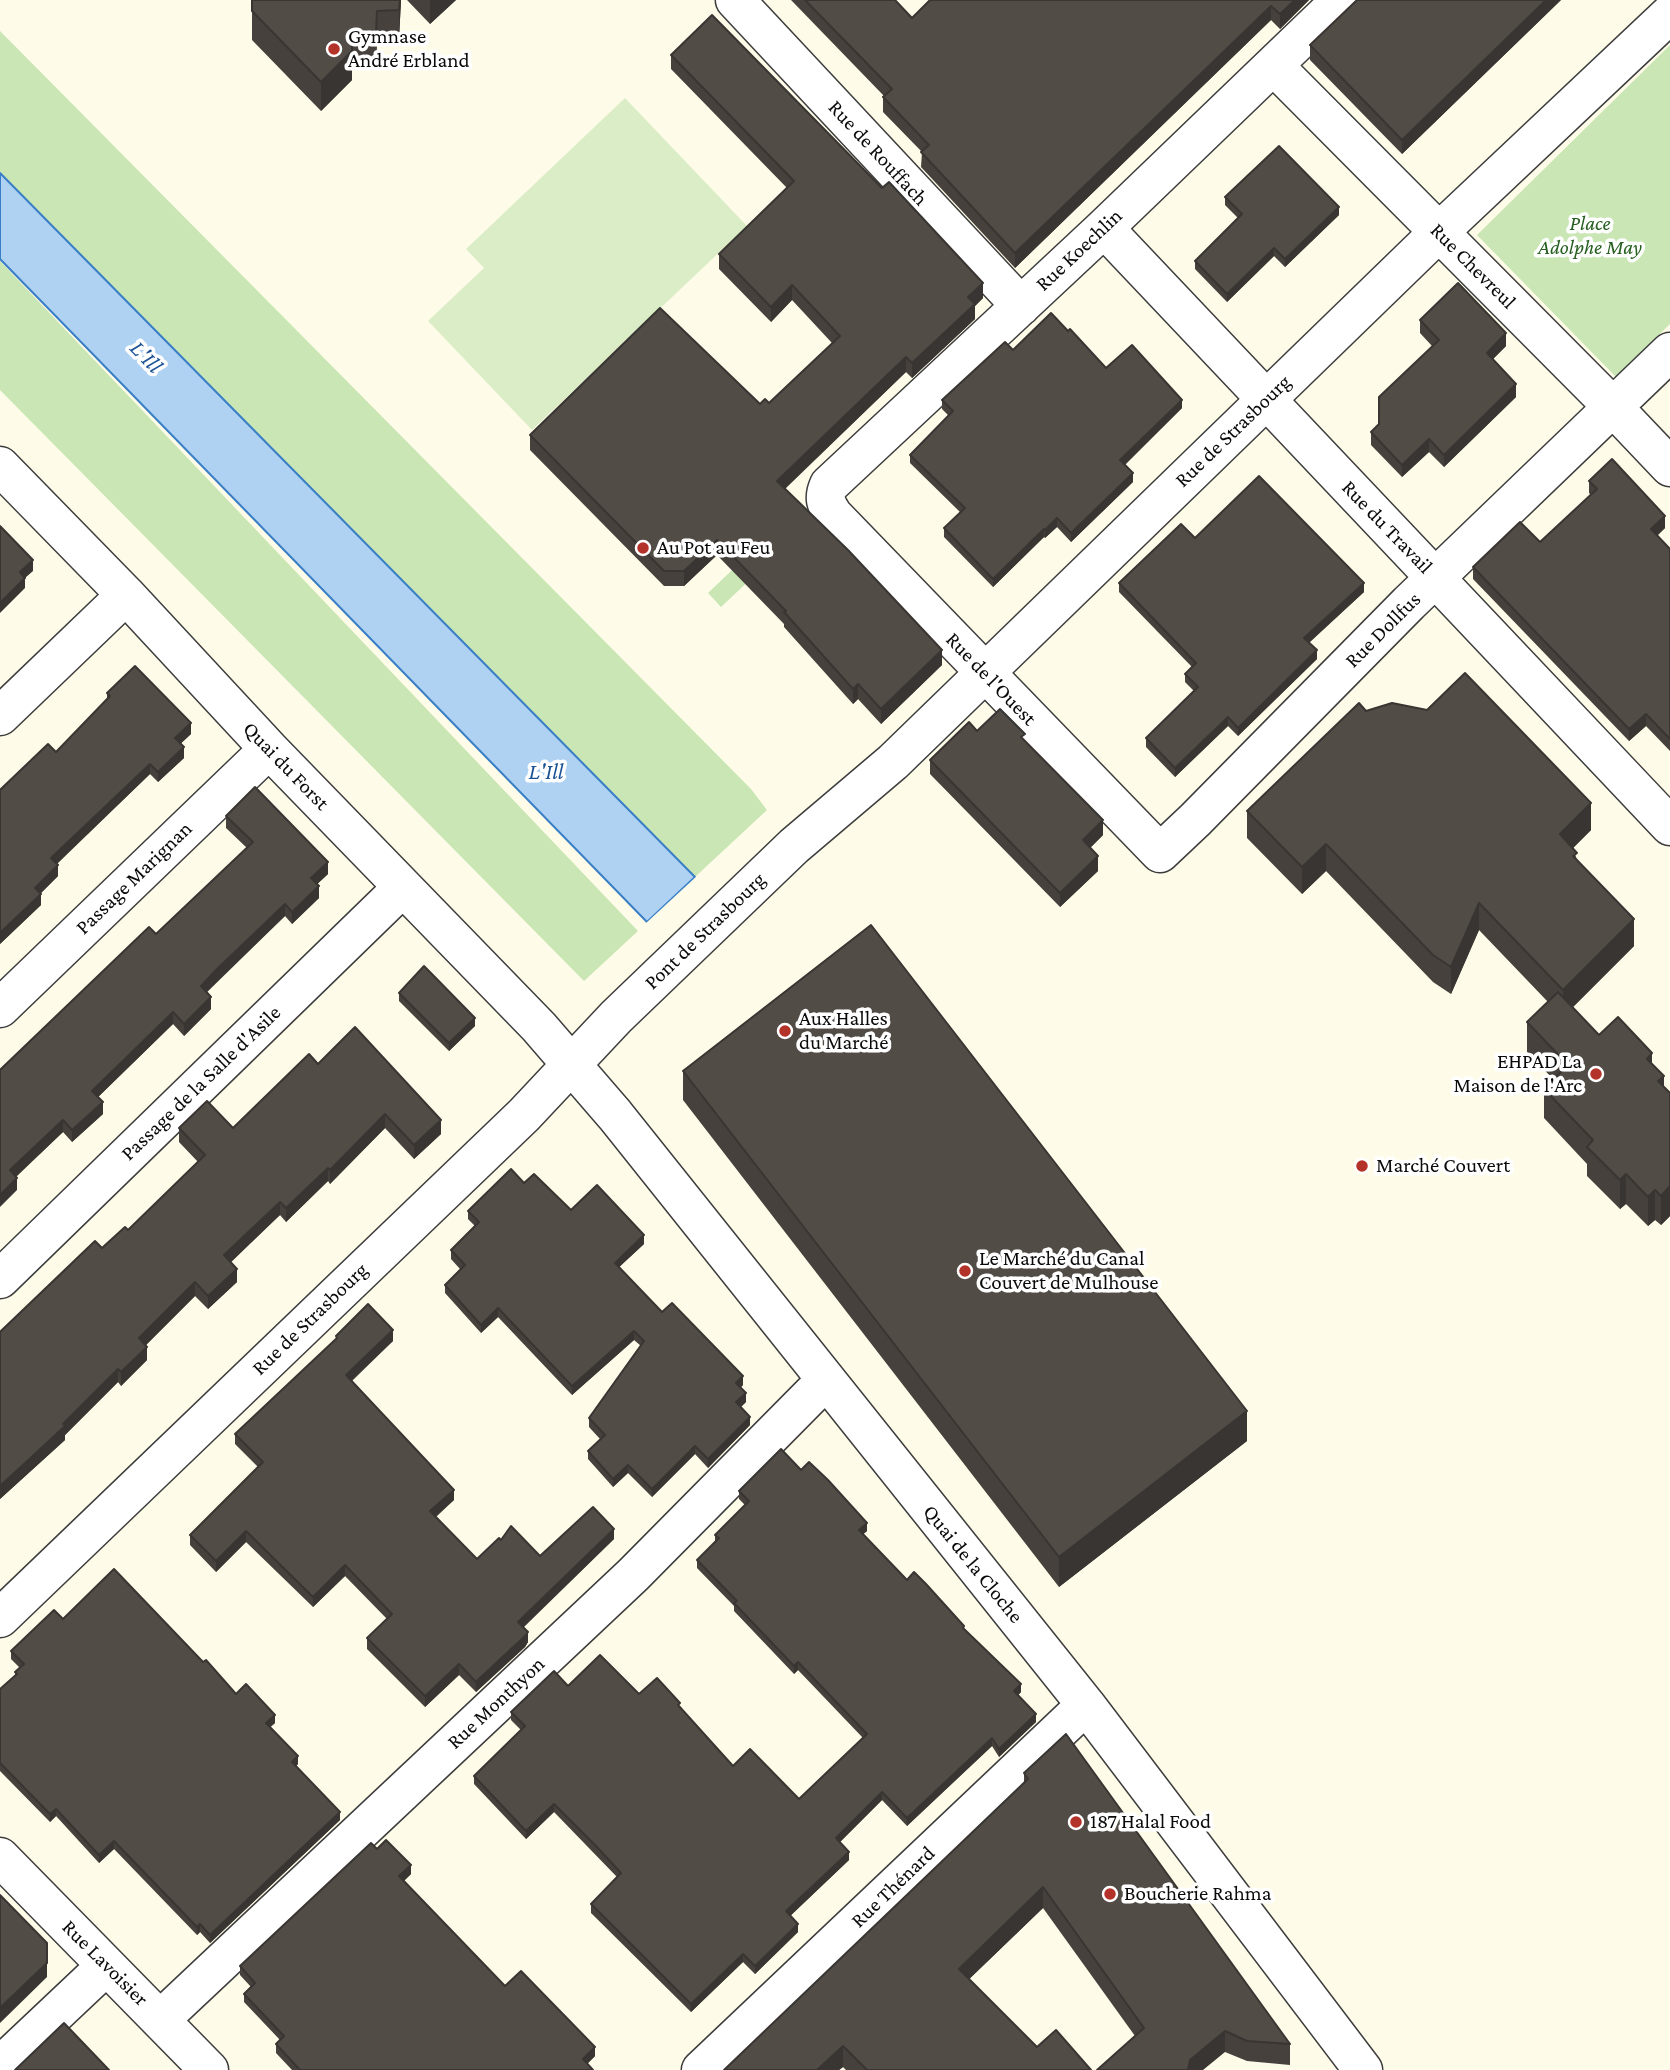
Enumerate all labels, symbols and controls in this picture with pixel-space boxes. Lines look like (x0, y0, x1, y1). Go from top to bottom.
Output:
place label: Gymnase André Erbland (348, 24, 470, 74)
marker: Gymnase André Erbland (326, 41, 342, 57)
street label: Rue de Rouffach (823, 95, 933, 211)
street label: Rue Koechlin (1030, 204, 1128, 296)
park label: Place Adolphe May (1538, 211, 1642, 261)
street label: Rue Chevreul (1425, 218, 1521, 314)
water label: L'Ill (124, 335, 168, 379)
street label: Rue de Strasbourg (1170, 369, 1296, 493)
street label: Rue du Travail (1336, 475, 1438, 579)
place label: Au Pot au Feu (657, 535, 770, 561)
marker: Au Pot au Feu (635, 540, 651, 556)
street label: Rue Dollfus (1340, 587, 1426, 673)
street label: Rue de l'Ouest (940, 627, 1042, 731)
street label: Quai du Forst (238, 716, 334, 816)
water label: L'Ill (529, 758, 563, 786)
street label: Passage Marignan (71, 816, 197, 940)
street label: Pont de Strasbourg (639, 867, 771, 995)
street label: Passage de la Salle d'Asile (116, 1000, 286, 1166)
place label: Aux Halles du Marché (799, 1006, 888, 1056)
marker: Aux Halles du Marché (777, 1023, 793, 1039)
place label: EHPAD La Maison de l'Arc (1453, 1049, 1582, 1099)
marker: EHPAD La Maison de l'Arc (1588, 1066, 1604, 1082)
place label: Marché Couvert (1376, 1153, 1510, 1179)
marker: Marché Couvert (1354, 1158, 1370, 1174)
place label: Le Marché du Canal Couvert de Mulhouse (979, 1246, 1159, 1296)
street label: Rue de Strasbourg (247, 1257, 373, 1381)
marker: Le Marché du Canal Couvert de Mulhouse (957, 1263, 973, 1279)
street label: Quai de la Cloche (918, 1500, 1028, 1628)
street label: Rue Monthyon (442, 1651, 550, 1755)
place label: 187 Halal Food (1090, 1809, 1211, 1835)
marker: 187 Halal Food (1068, 1814, 1084, 1830)
street label: Rue Thénard (846, 1841, 940, 1933)
place label: Boucherie Rahma (1124, 1881, 1271, 1907)
marker: Boucherie Rahma (1102, 1886, 1118, 1902)
street label: Rue Lavoisier (57, 1915, 153, 2011)

